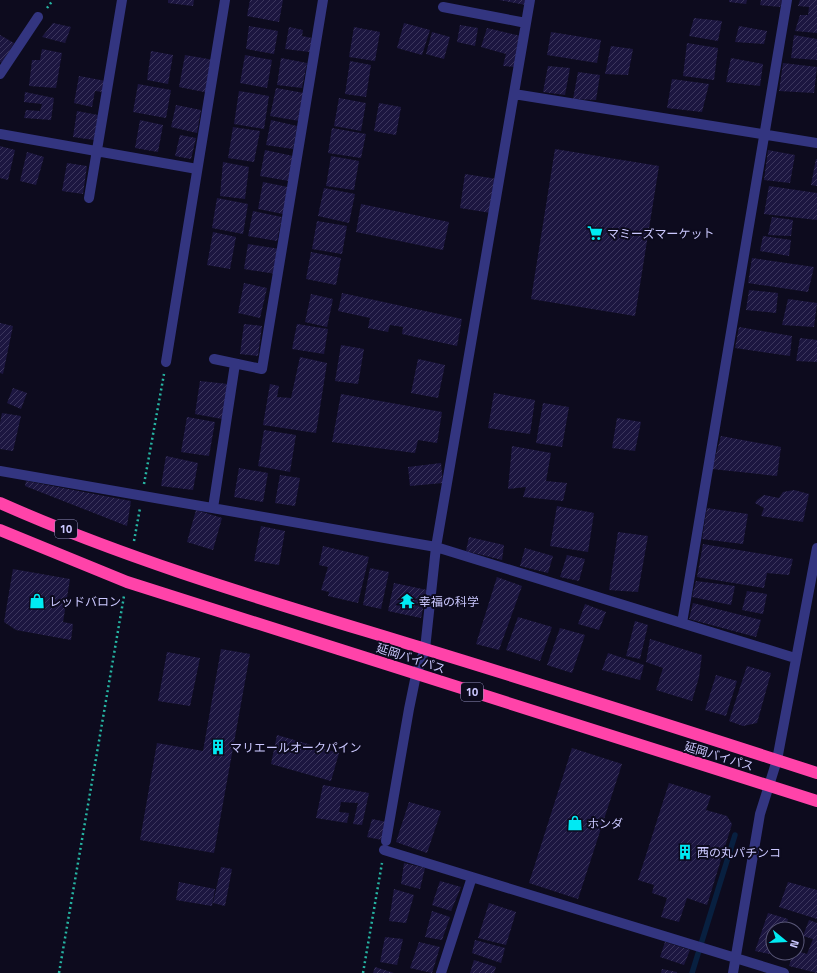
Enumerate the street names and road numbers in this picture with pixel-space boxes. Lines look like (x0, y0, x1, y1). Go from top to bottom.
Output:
road number: 10 (55, 520, 77, 538)
street label: 延岡バイパス (374, 638, 448, 678)
road number: 10 (461, 683, 483, 701)
street label: 延岡バイパス (682, 736, 756, 776)

